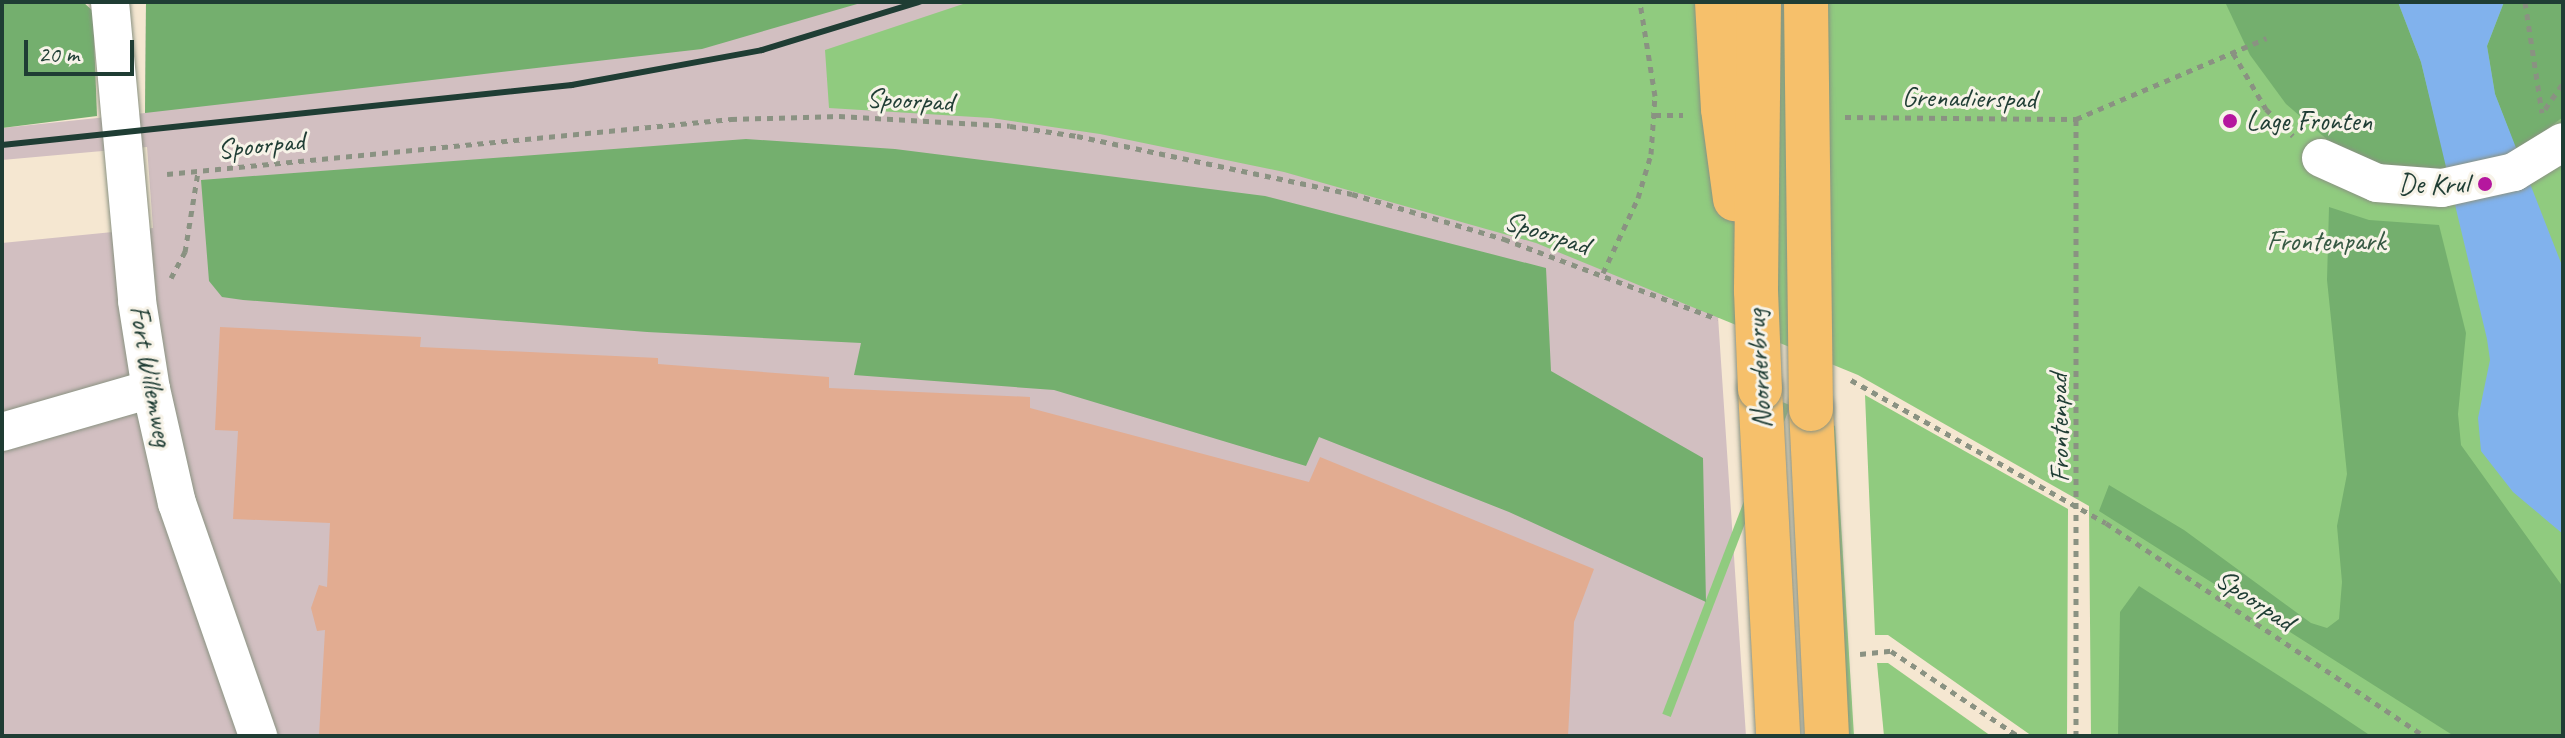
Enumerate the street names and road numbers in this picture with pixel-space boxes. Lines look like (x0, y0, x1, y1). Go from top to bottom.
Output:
street label: Grenadierspad (1902, 80, 2036, 116)
street label: Spoorpad (866, 81, 954, 119)
street label: Spoorpad (216, 124, 306, 166)
street label: Spoorpad (1500, 204, 1594, 262)
street label: Fort Willemweg (122, 303, 180, 449)
street label: Noorderbrug (1739, 309, 1779, 429)
street label: Frontenpad (2041, 373, 2077, 483)
street label: Spoorpad (2209, 562, 2301, 638)

